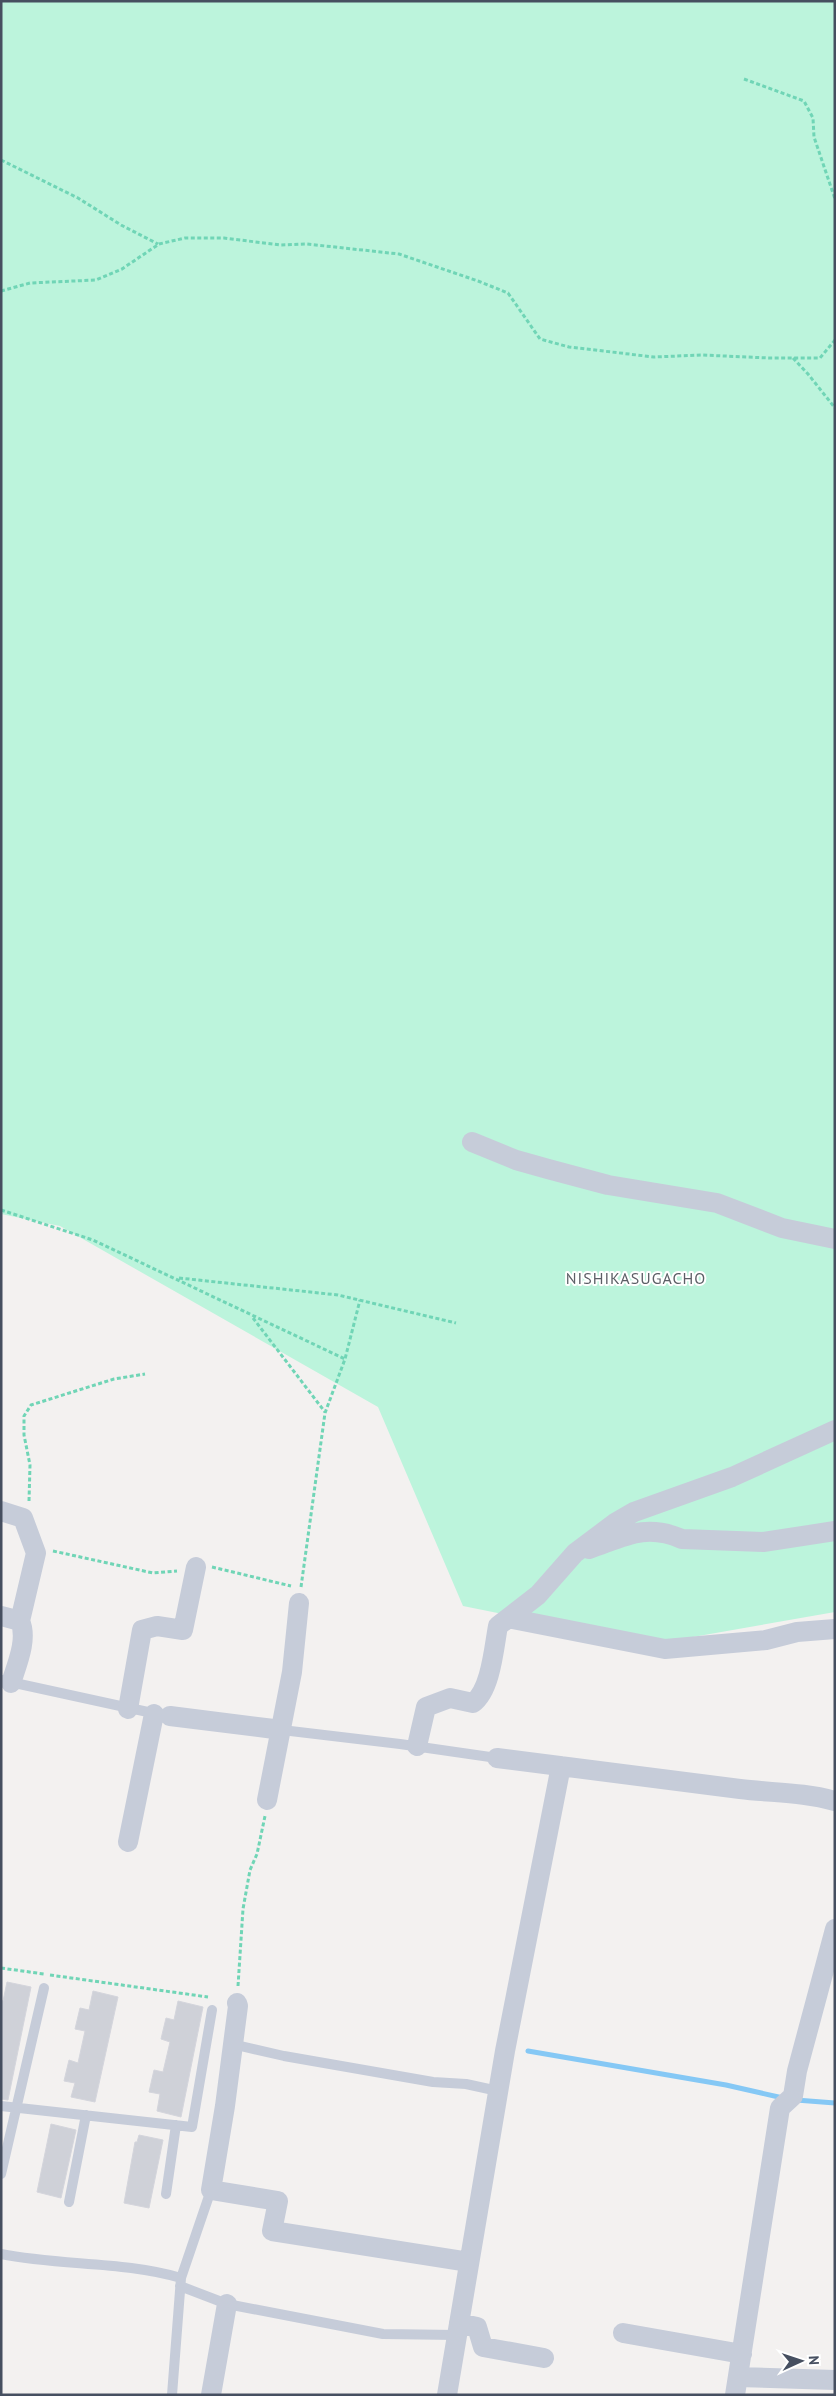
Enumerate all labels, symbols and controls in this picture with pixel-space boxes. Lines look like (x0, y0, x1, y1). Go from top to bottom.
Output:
district label: NISHIKASUGACHO (566, 1268, 706, 1288)
north arrow (776, 2336, 826, 2386)
text: N (805, 2355, 823, 2365)

